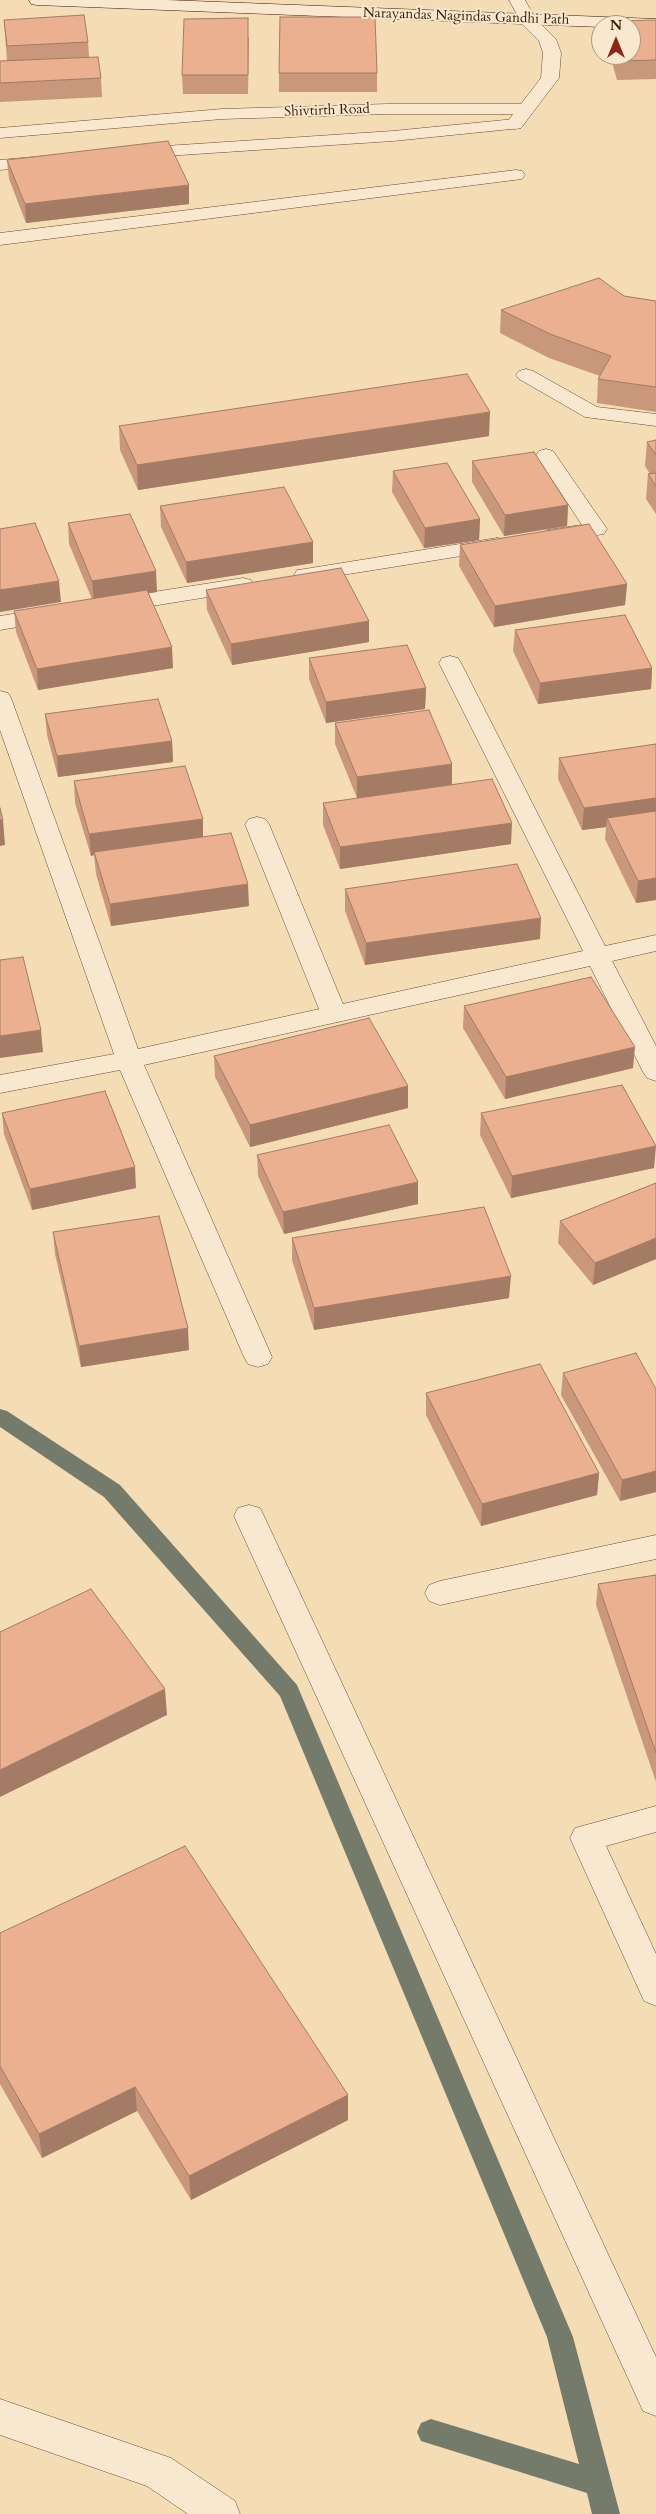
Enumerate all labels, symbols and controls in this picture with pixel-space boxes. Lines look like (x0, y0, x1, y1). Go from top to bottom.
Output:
street label: Narayandas Nagindas Gandhi Path (363, 5, 569, 29)
north arrow (591, 15, 641, 65)
text: N (610, 16, 622, 35)
street label: Shivtirth Road (284, 101, 370, 121)

